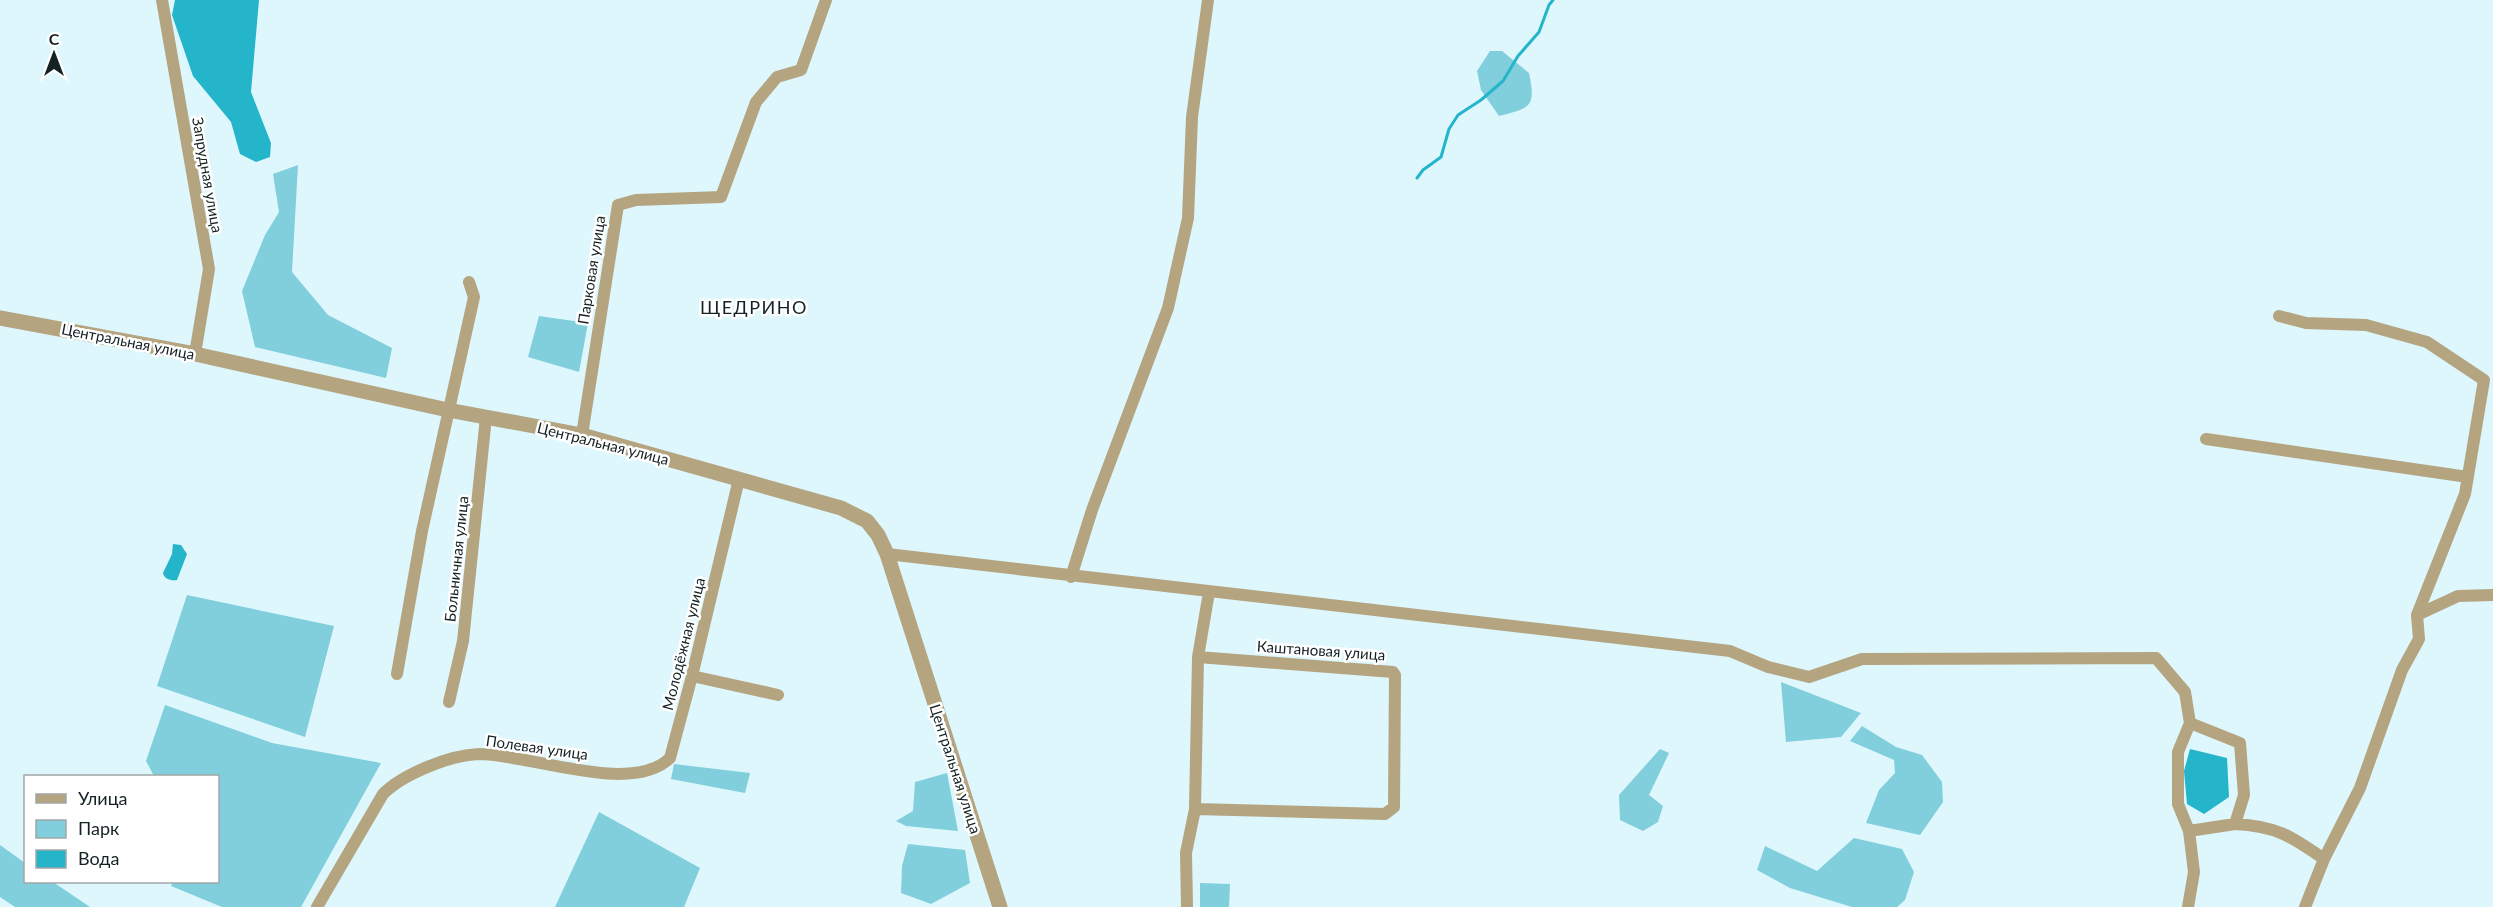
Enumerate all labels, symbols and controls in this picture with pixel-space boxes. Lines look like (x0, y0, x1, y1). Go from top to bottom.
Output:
north arrow (24, 24, 84, 84)
text: С (49, 29, 60, 48)
street label: Запрудная улица (189, 116, 227, 234)
street label: Парковая улица (574, 214, 608, 325)
district label: ЩЕДРИНО (700, 296, 808, 318)
street label: Центральная улица (60, 319, 196, 363)
street label: Центральная улица (536, 418, 671, 468)
street label: Больничная улица (440, 495, 472, 623)
street label: Молодёжная улица (658, 576, 708, 712)
street label: Каштановая улица (1256, 637, 1386, 663)
street label: Центральная улица (927, 702, 985, 836)
street label: Полевая улица (485, 731, 589, 763)
legend (24, 775, 219, 883)
text: Улица (78, 787, 128, 809)
text: Парк (78, 817, 120, 839)
text: Вода (78, 847, 119, 869)

